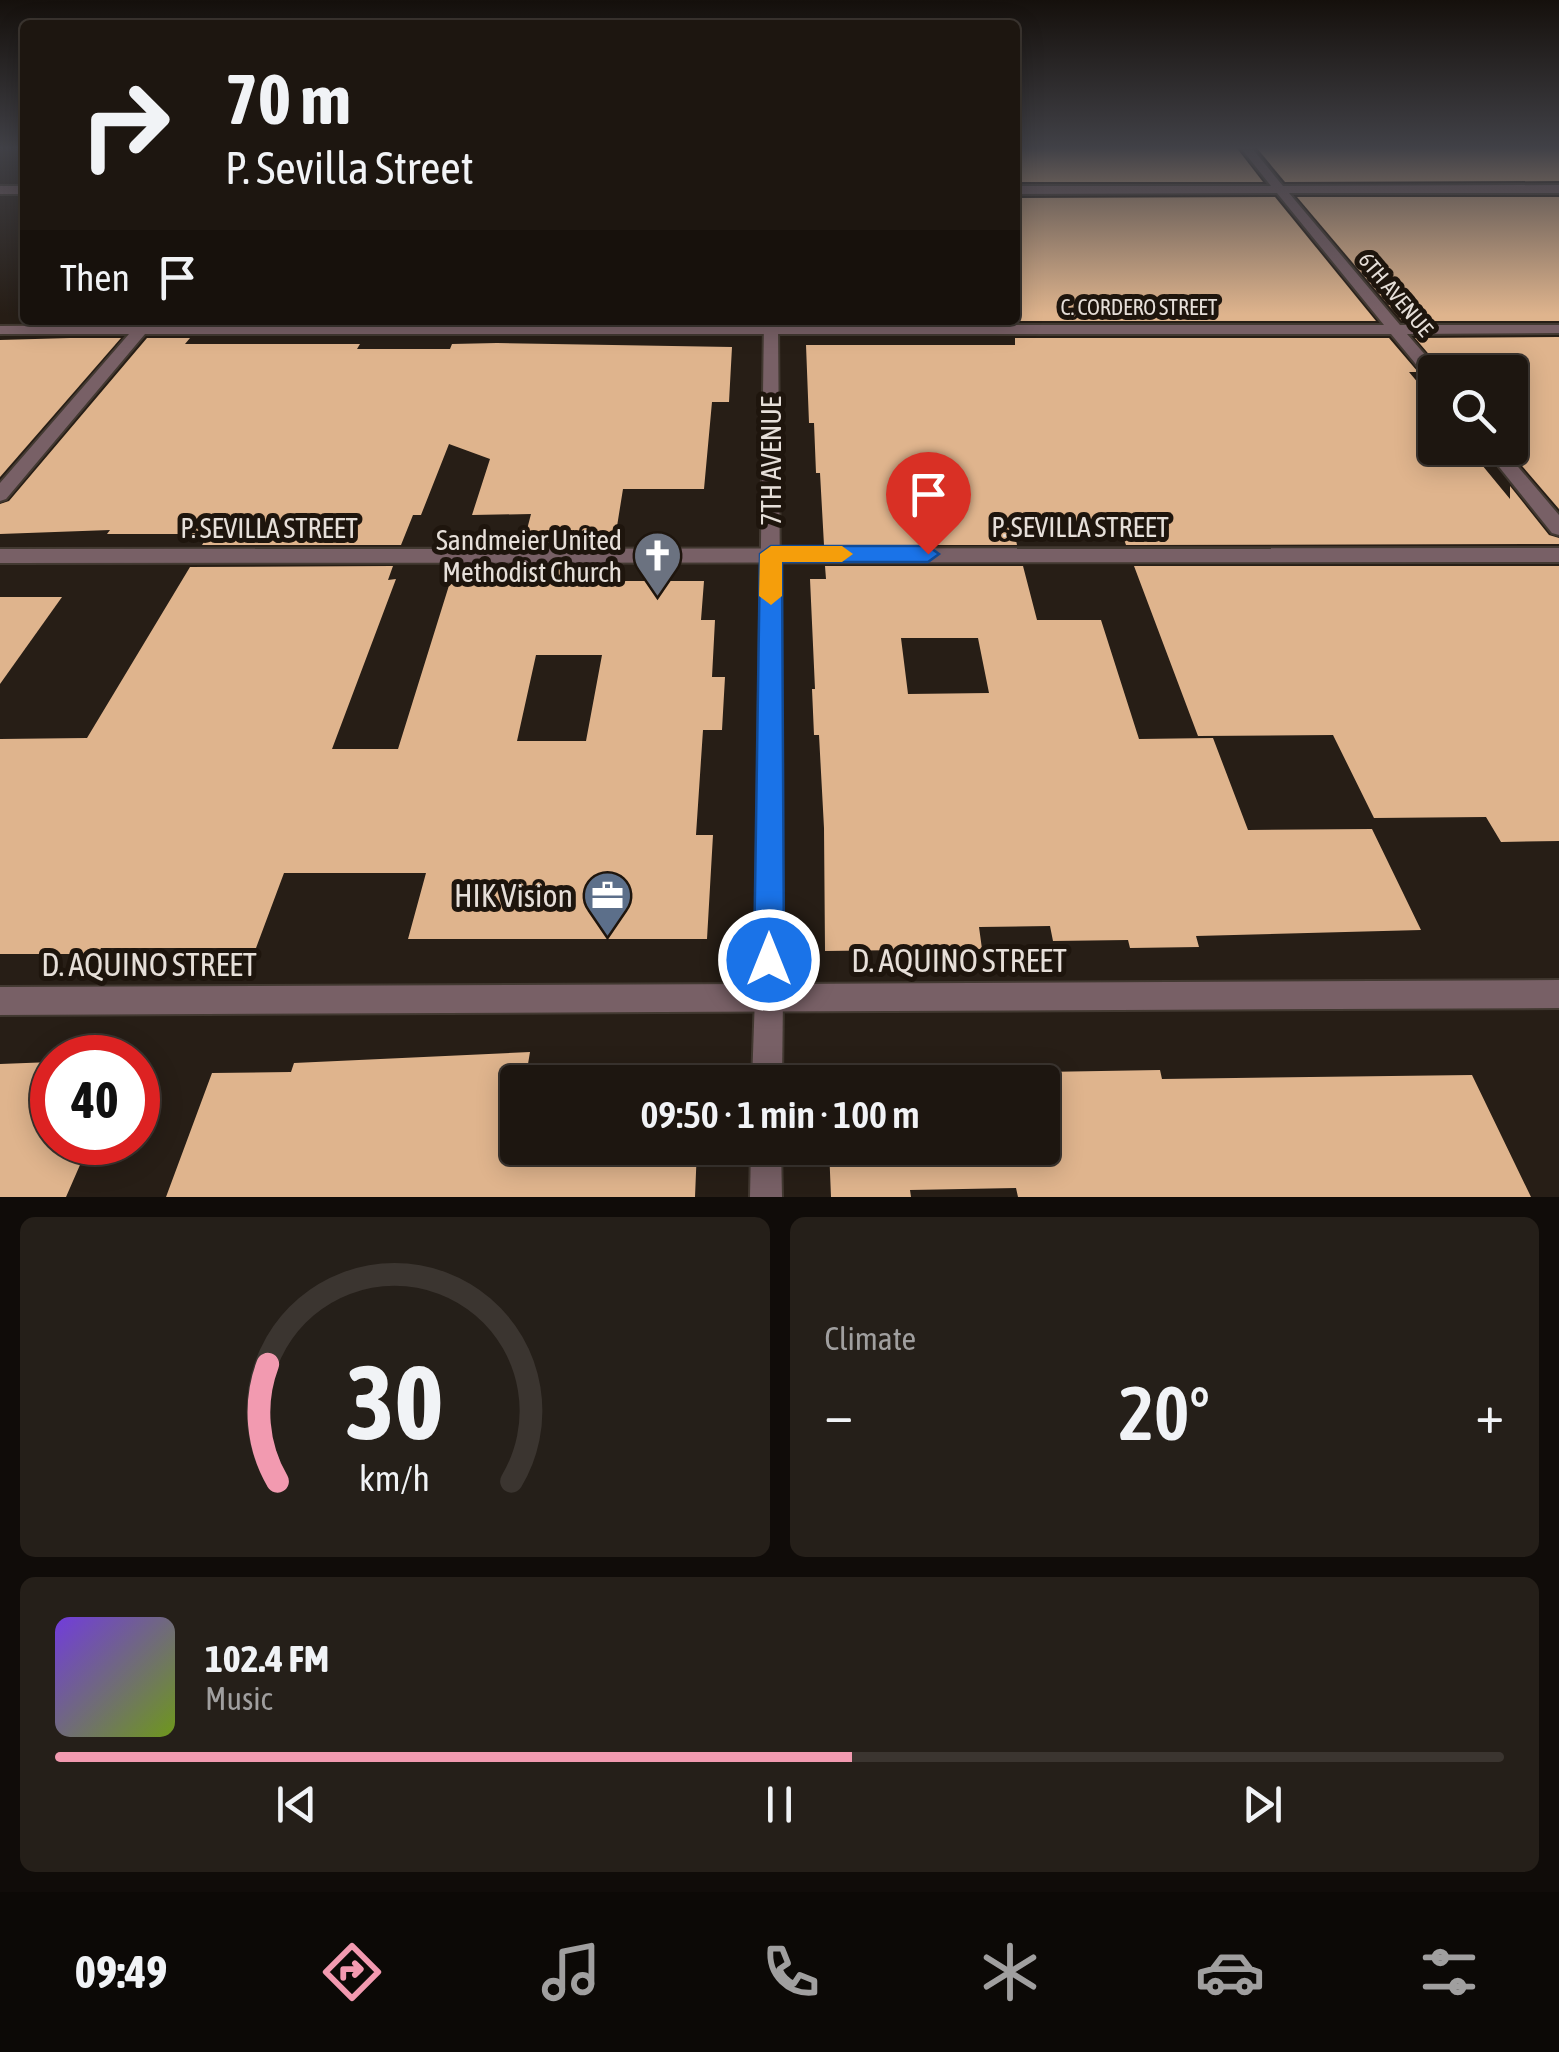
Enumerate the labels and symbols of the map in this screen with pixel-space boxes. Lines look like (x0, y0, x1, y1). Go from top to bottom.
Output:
street label: 6TH AVENUE (1353, 247, 1439, 342)
street label: C. CORDERO STREET (1061, 294, 1218, 320)
street label: 7TH AVENUE (755, 396, 787, 526)
pin (886, 452, 971, 555)
street label: P. SEVILLA STREET (991, 511, 1169, 543)
street label: P. SEVILLA STREET (180, 512, 358, 544)
place label: Sandmeier United Methodist Church (436, 524, 622, 588)
church icon: Sandmeier United Methodist Church (631, 530, 683, 598)
office icon: HIK Vision (582, 870, 634, 938)
place label: HIK Vision (454, 877, 573, 914)
position arrow (717, 908, 821, 1012)
street label: D. AQUINO STREET (851, 942, 1067, 979)
street label: D. AQUINO STREET (41, 946, 257, 983)
speed limit sign: 40 (30, 1035, 160, 1165)

